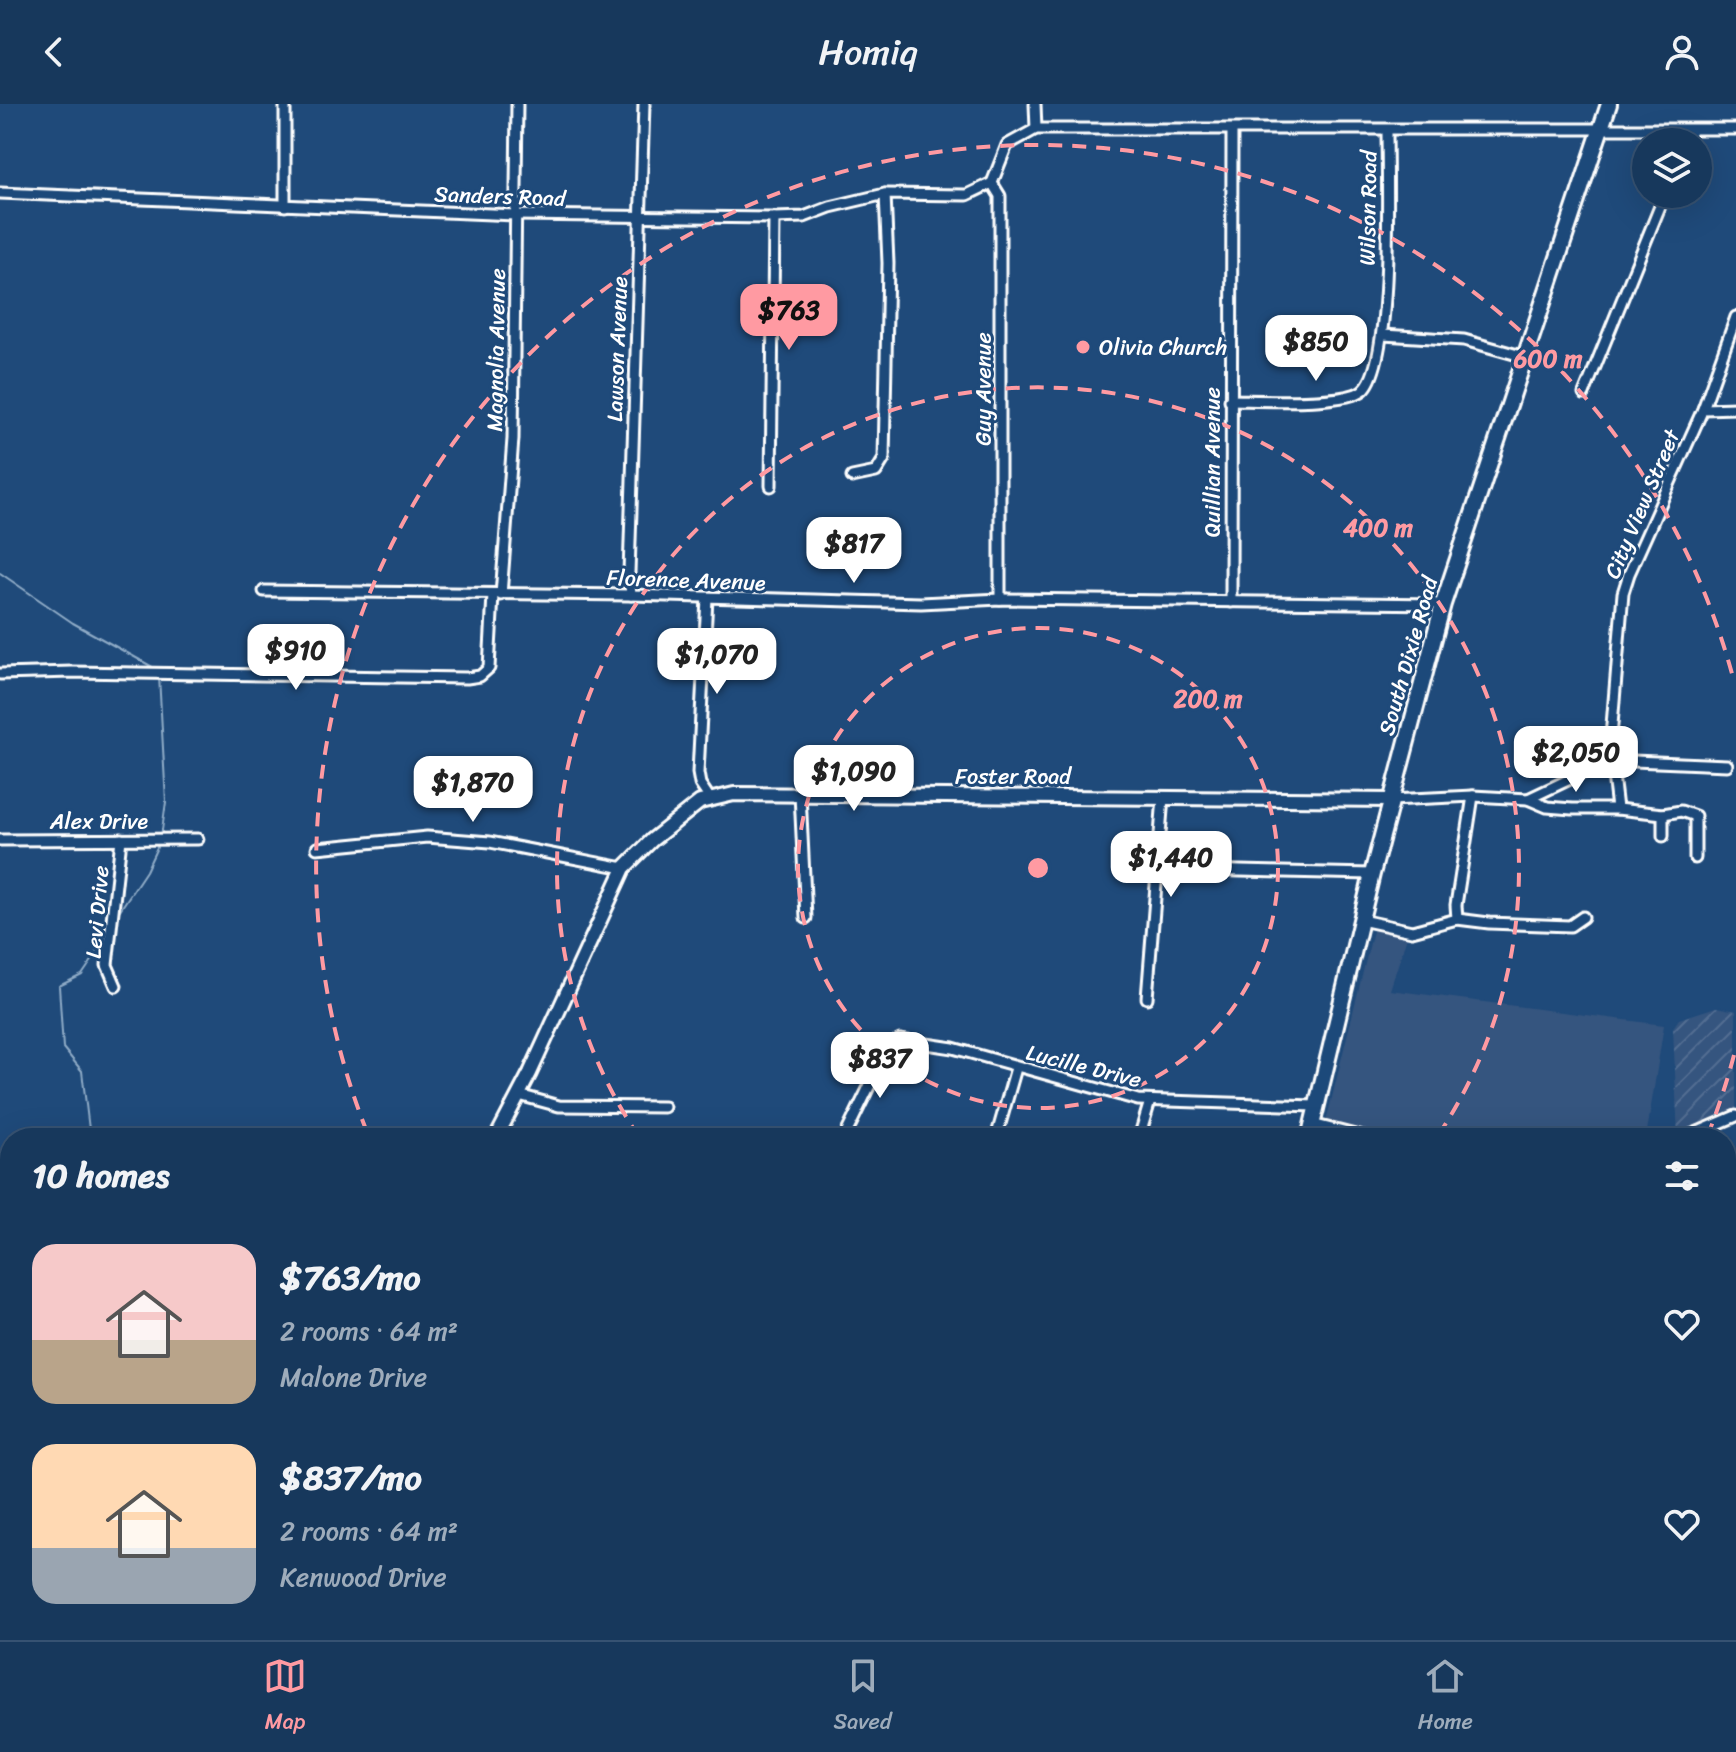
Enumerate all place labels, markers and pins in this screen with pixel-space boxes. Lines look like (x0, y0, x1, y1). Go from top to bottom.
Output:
pin: $763 (742, 284, 836, 352)
pin: $850 (1269, 315, 1363, 383)
place label: Olivia Church (1099, 328, 1227, 367)
marker: Olivia Church (1074, 338, 1092, 356)
pin: $817 (807, 517, 901, 585)
pin: $910 (249, 624, 343, 692)
pin: $1,070 (652, 628, 782, 696)
pin: $2,050 (1511, 726, 1641, 794)
pin: $1,090 (789, 745, 919, 813)
pin: $1,870 (408, 756, 538, 824)
pin: $1,440 (1106, 831, 1236, 899)
centre of rings (1024, 854, 1052, 882)
pin: $837 (833, 1032, 927, 1100)

